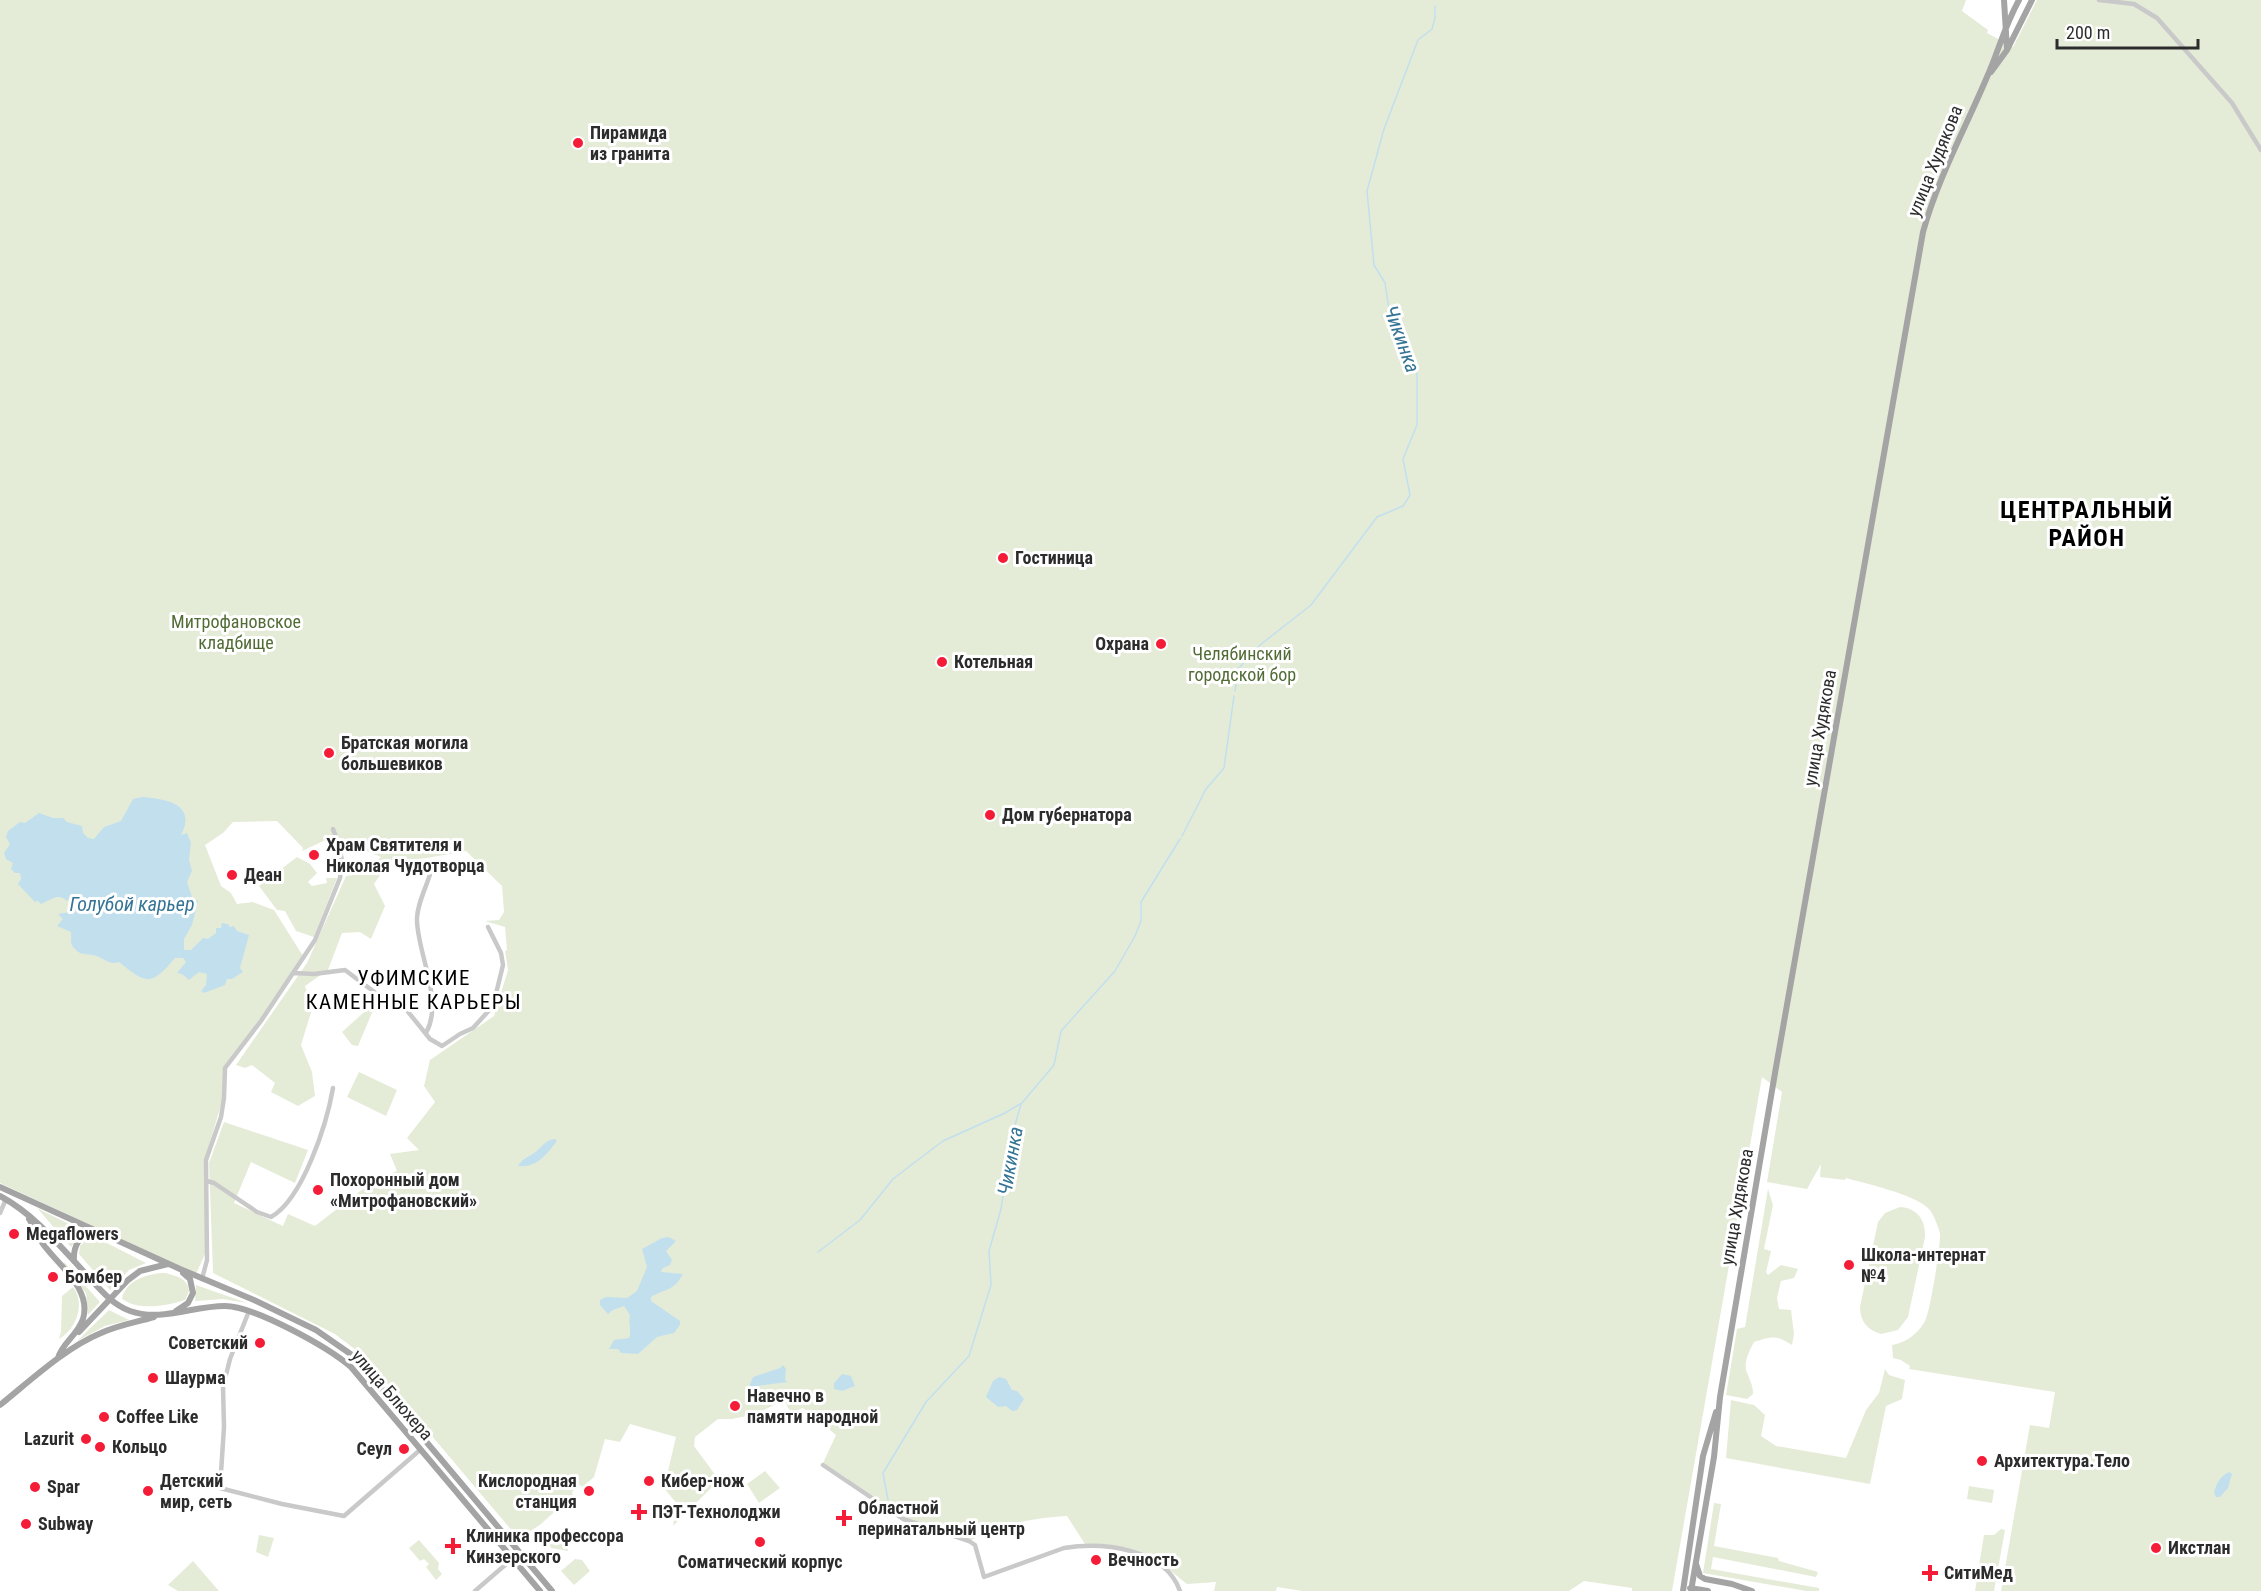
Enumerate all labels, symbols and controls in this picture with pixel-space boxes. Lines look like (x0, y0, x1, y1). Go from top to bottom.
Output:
scale bar (2057, 12, 2198, 50)
text: 200 m (2066, 22, 2110, 43)
street label: улица Худякова (1903, 102, 1966, 219)
place label: Пирамида из гранита (590, 122, 670, 164)
marker: Пирамида из гранита (571, 136, 585, 150)
water label: Чикинка (1379, 302, 1425, 376)
district label: ЦЕНТРАЛЬНЫЙ РАЙОН (2000, 496, 2174, 552)
place label: Гостиница (1015, 547, 1093, 568)
marker: Гостиница (996, 551, 1010, 565)
park label: Митрофановское кладбище (171, 611, 301, 653)
place label: Охрана (1095, 633, 1149, 654)
marker: Охрана (1154, 637, 1168, 651)
park label: Челябинский городской бор (1188, 643, 1296, 685)
place label: Котельная (954, 651, 1033, 672)
marker: Котельная (935, 655, 949, 669)
street label: улица Худякова (1799, 668, 1840, 788)
place label: Братская могила большевиков (341, 732, 468, 774)
marker: Братская могила большевиков (322, 746, 336, 760)
place label: Дом губернатора (1002, 804, 1132, 825)
marker: Дом губернатора (983, 808, 997, 822)
place label: Храм Святителя и Николая Чудотворца (326, 834, 485, 876)
marker: Храм Святителя и Николая Чудотворца (307, 848, 321, 862)
place label: Деан (244, 864, 282, 885)
marker: Деан (225, 868, 239, 882)
water label: Голубой карьер (70, 892, 194, 916)
district label: УФИМСКИЕ КАМЕННЫЕ КАРЬЕРЫ (306, 966, 522, 1014)
water label: Чикинка (992, 1125, 1028, 1197)
street label: улица Худякова (1716, 1147, 1757, 1267)
place label: Похоронный дом «Митрофановский» (330, 1169, 477, 1211)
marker: Похоронный дом «Митрофановский» (311, 1183, 325, 1197)
place label: Megaflowers (26, 1223, 119, 1244)
marker: Megaflowers (7, 1227, 21, 1241)
place label: Школа-интернат №4 (1861, 1244, 1986, 1286)
marker: Школа-интернат №4 (1842, 1258, 1856, 1272)
place label: Бомбер (65, 1266, 122, 1287)
marker: Бомбер (46, 1270, 60, 1284)
place label: Советский (168, 1332, 248, 1353)
marker: Советский (253, 1336, 267, 1350)
street label: улица Блюхера (347, 1345, 437, 1444)
place label: Шаурма (165, 1367, 226, 1388)
marker: Шаурма (146, 1371, 160, 1385)
place label: Навечно в памяти народной (747, 1385, 878, 1427)
marker: Навечно в памяти народной (728, 1399, 742, 1413)
place label: Coffee Like (116, 1406, 199, 1427)
marker: Coffee Like (97, 1410, 111, 1424)
place label: Lazurit (24, 1428, 74, 1449)
marker: Lazurit (79, 1432, 93, 1446)
place label: Кольцо (112, 1436, 167, 1457)
place label: Сеул (357, 1438, 392, 1459)
marker: Кольцо (93, 1440, 107, 1454)
marker: Сеул (397, 1442, 411, 1456)
place label: Архитектура.Тело (1994, 1450, 2130, 1471)
marker: Архитектура.Тело (1975, 1454, 1989, 1468)
place label: Детский мир, сеть (160, 1470, 232, 1512)
place label: Кислородная станция (478, 1470, 577, 1512)
place label: Кибер-нож (661, 1470, 745, 1491)
marker: Кибер-нож (642, 1474, 656, 1488)
place label: Spar (47, 1476, 80, 1497)
marker: Spar (28, 1480, 42, 1494)
marker: Детский мир, сеть (141, 1484, 155, 1498)
marker: Кислородная станция (582, 1484, 596, 1498)
place label: Областной перинатальный центр (858, 1497, 1025, 1539)
place label: ПЭТ-Технолоджи (652, 1501, 780, 1522)
marker: ПЭТ-Технолоджи (630, 1503, 648, 1521)
marker: Областной перинатальный центр (835, 1509, 853, 1527)
place label: Subway (38, 1513, 93, 1534)
marker: Subway (19, 1517, 33, 1531)
place label: Клиника профессора Кинзерского (466, 1525, 624, 1567)
marker: Соматический корпус (753, 1535, 767, 1549)
marker: Клиника профессора Кинзерского (444, 1537, 462, 1555)
place label: Икстлан (2168, 1537, 2230, 1558)
marker: Икстлан (2149, 1541, 2163, 1555)
place label: Вечность (1108, 1549, 1179, 1570)
place label: Соматический корпус (677, 1551, 843, 1572)
marker: Вечность (1089, 1553, 1103, 1567)
place label: СитиМед (1944, 1562, 2013, 1583)
marker: СитиМед (1921, 1564, 1939, 1582)

